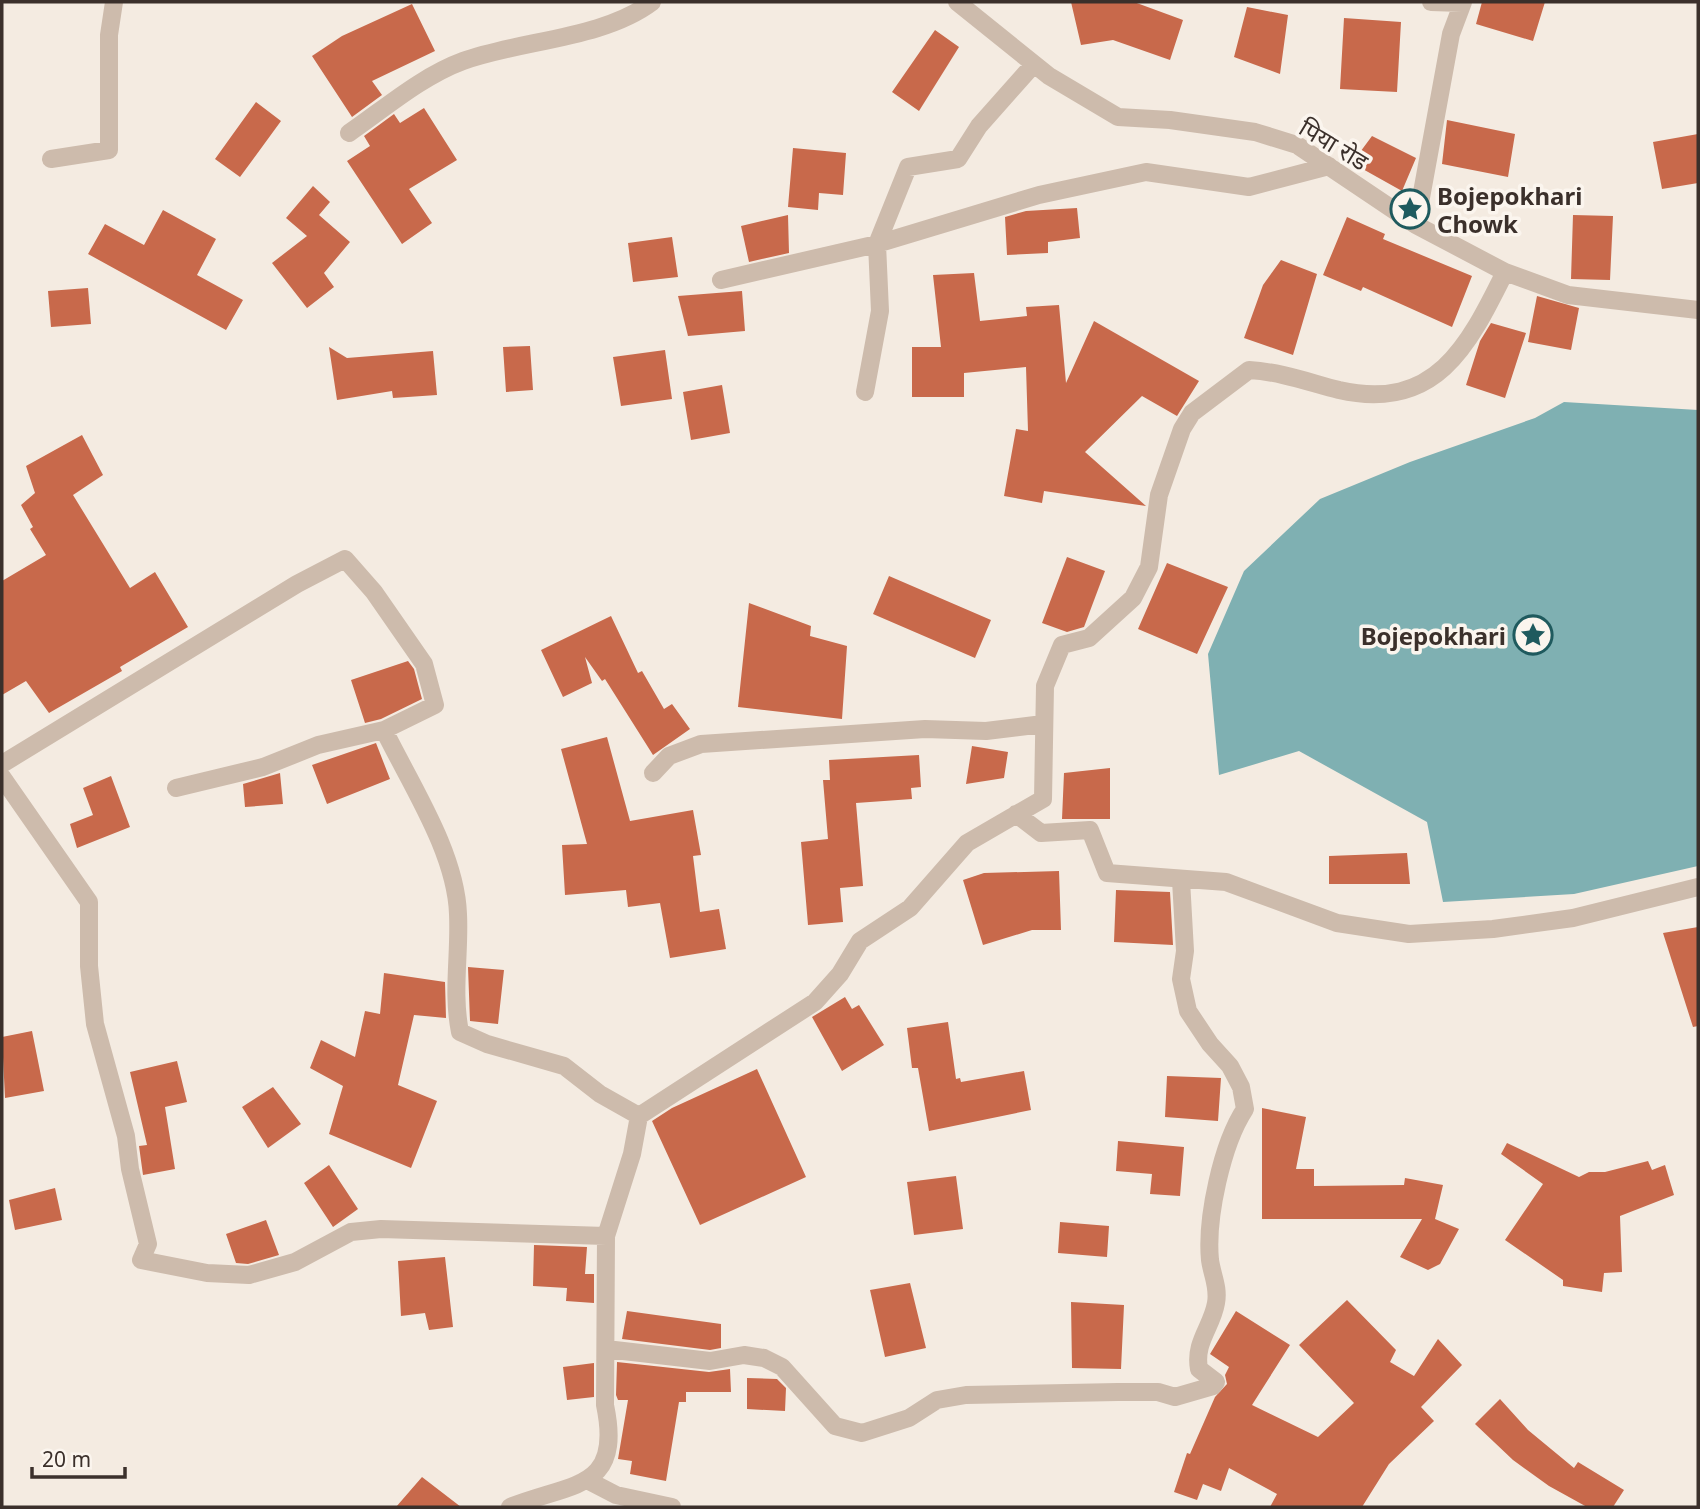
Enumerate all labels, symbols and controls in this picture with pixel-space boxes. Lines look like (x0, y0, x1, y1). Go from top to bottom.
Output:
street label: पिया रोड (1293, 111, 1376, 178)
place label: Bojepokhari Chowk (1437, 179, 1582, 240)
place icon: Bojepokhari Chowk (1389, 188, 1431, 230)
place icon: Bojepokhari (1512, 614, 1554, 656)
place label: Bojepokhari (1361, 619, 1506, 652)
scale bar (32, 1436, 124, 1480)
text: 20 m (42, 1445, 91, 1473)

